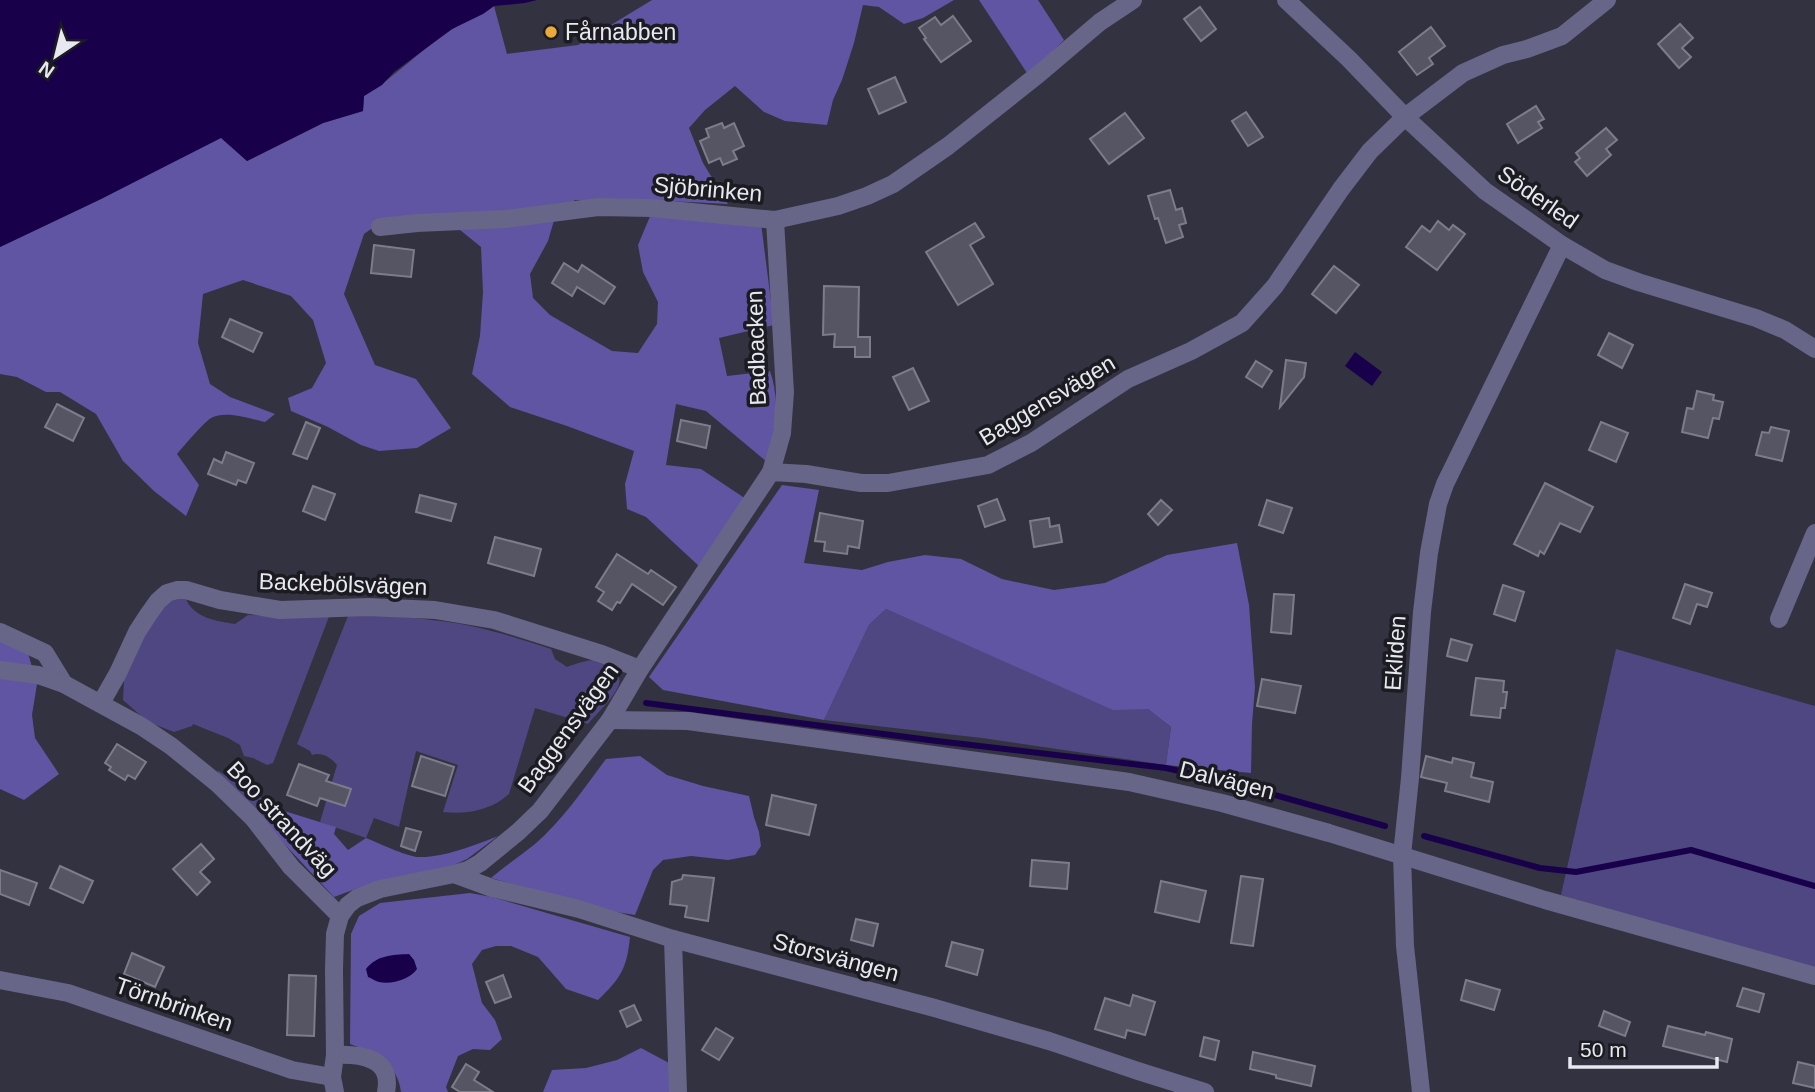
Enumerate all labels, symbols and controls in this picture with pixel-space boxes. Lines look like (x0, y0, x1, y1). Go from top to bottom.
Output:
place label: Fårnabben (565, 19, 676, 45)
north arrow (21, 21, 91, 91)
marker: Fårnabben (543, 24, 559, 40)
text: N (35, 57, 58, 82)
street label: Söderled (1493, 160, 1583, 234)
street label: Sjöbrinken (653, 171, 763, 207)
street label: Badbacken (741, 290, 771, 406)
street label: Baggensvägen (975, 349, 1119, 451)
street label: Backebölsvägen (258, 568, 428, 600)
street label: Ekliden (1379, 614, 1411, 692)
street label: Baggensvägen (512, 658, 624, 798)
street label: Boo strandväg (222, 756, 342, 882)
street label: Dalvägen (1177, 756, 1277, 804)
street label: Storsvängen (770, 928, 902, 986)
street label: Törnbrinken (112, 972, 236, 1036)
scale bar (1570, 1026, 1717, 1070)
text: 50 m (1580, 1038, 1627, 1061)

